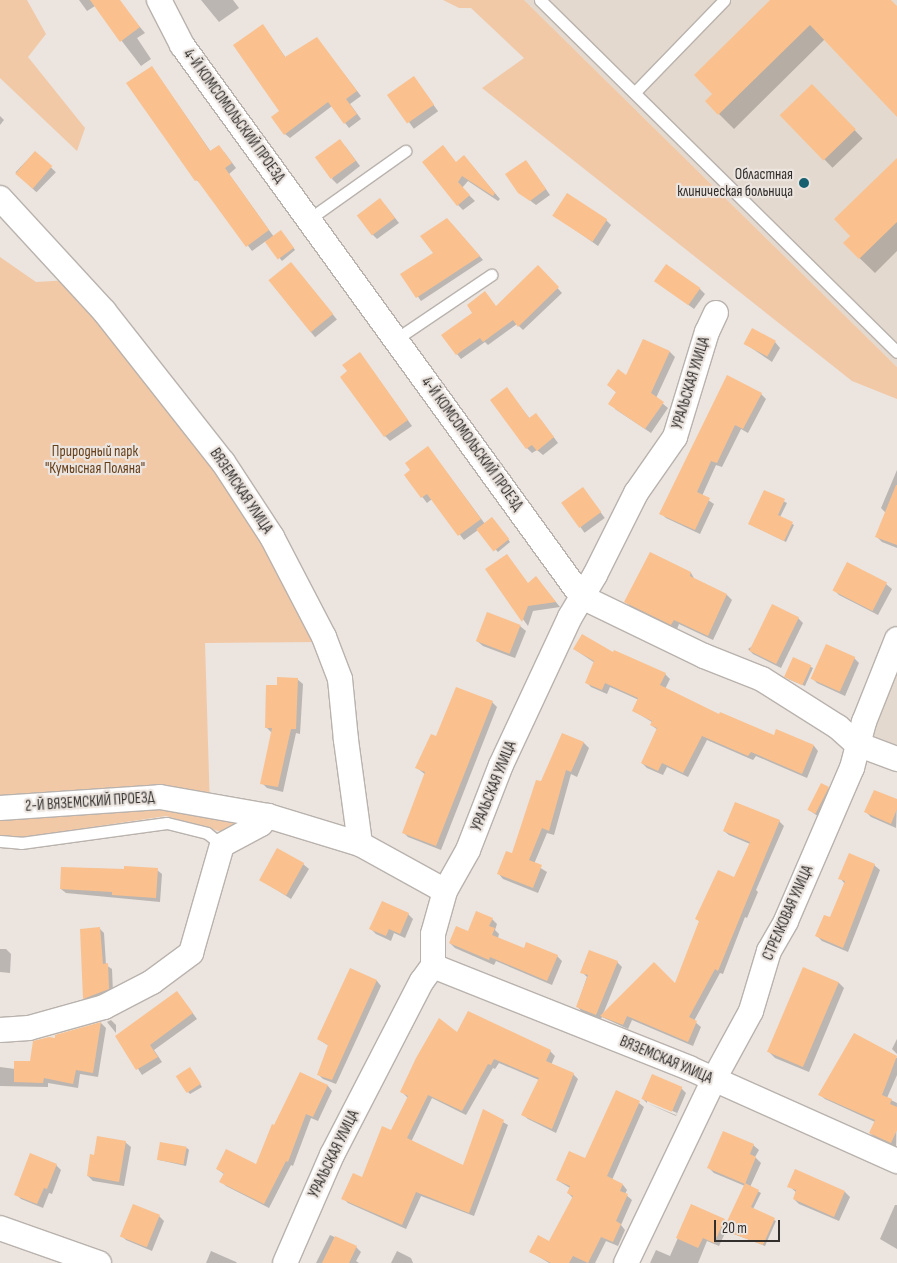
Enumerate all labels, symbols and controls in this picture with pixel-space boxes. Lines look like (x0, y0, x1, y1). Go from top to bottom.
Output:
street label: 4-Й КОМСОМОЛЬСКИЙ ПРОЕЗД (179, 46, 289, 186)
place label: Областная клиническая больница (677, 165, 793, 200)
marker: Областная клиническая больница (797, 176, 811, 190)
street label: УРАЛЬСКАЯ УЛИЦА (668, 335, 714, 431)
street label: 4-Й КОМСОМОЛЬСКИЙ ПРОЕЗД (417, 374, 527, 514)
park label: Природный парк "Кумысная Поляна" (45, 442, 145, 477)
street label: ВЯЗЕМСКАЯ УЛИЦА (206, 445, 276, 537)
street label: УРАЛЬСКАЯ УЛИЦА (468, 738, 520, 834)
street label: 2-Й ВЯЗЕМСКИЙ ПРОЕЗД (25, 788, 155, 816)
street label: СТРЕЛКОВАЯ УЛИЦА (759, 863, 817, 963)
street label: ВЯЗЕМСКАЯ УЛИЦА (617, 1032, 715, 1088)
street label: УРАЛЬСКАЯ УЛИЦА (305, 1107, 363, 1201)
scale bar (717, 1210, 783, 1242)
text: 20 m (722, 1219, 747, 1238)

